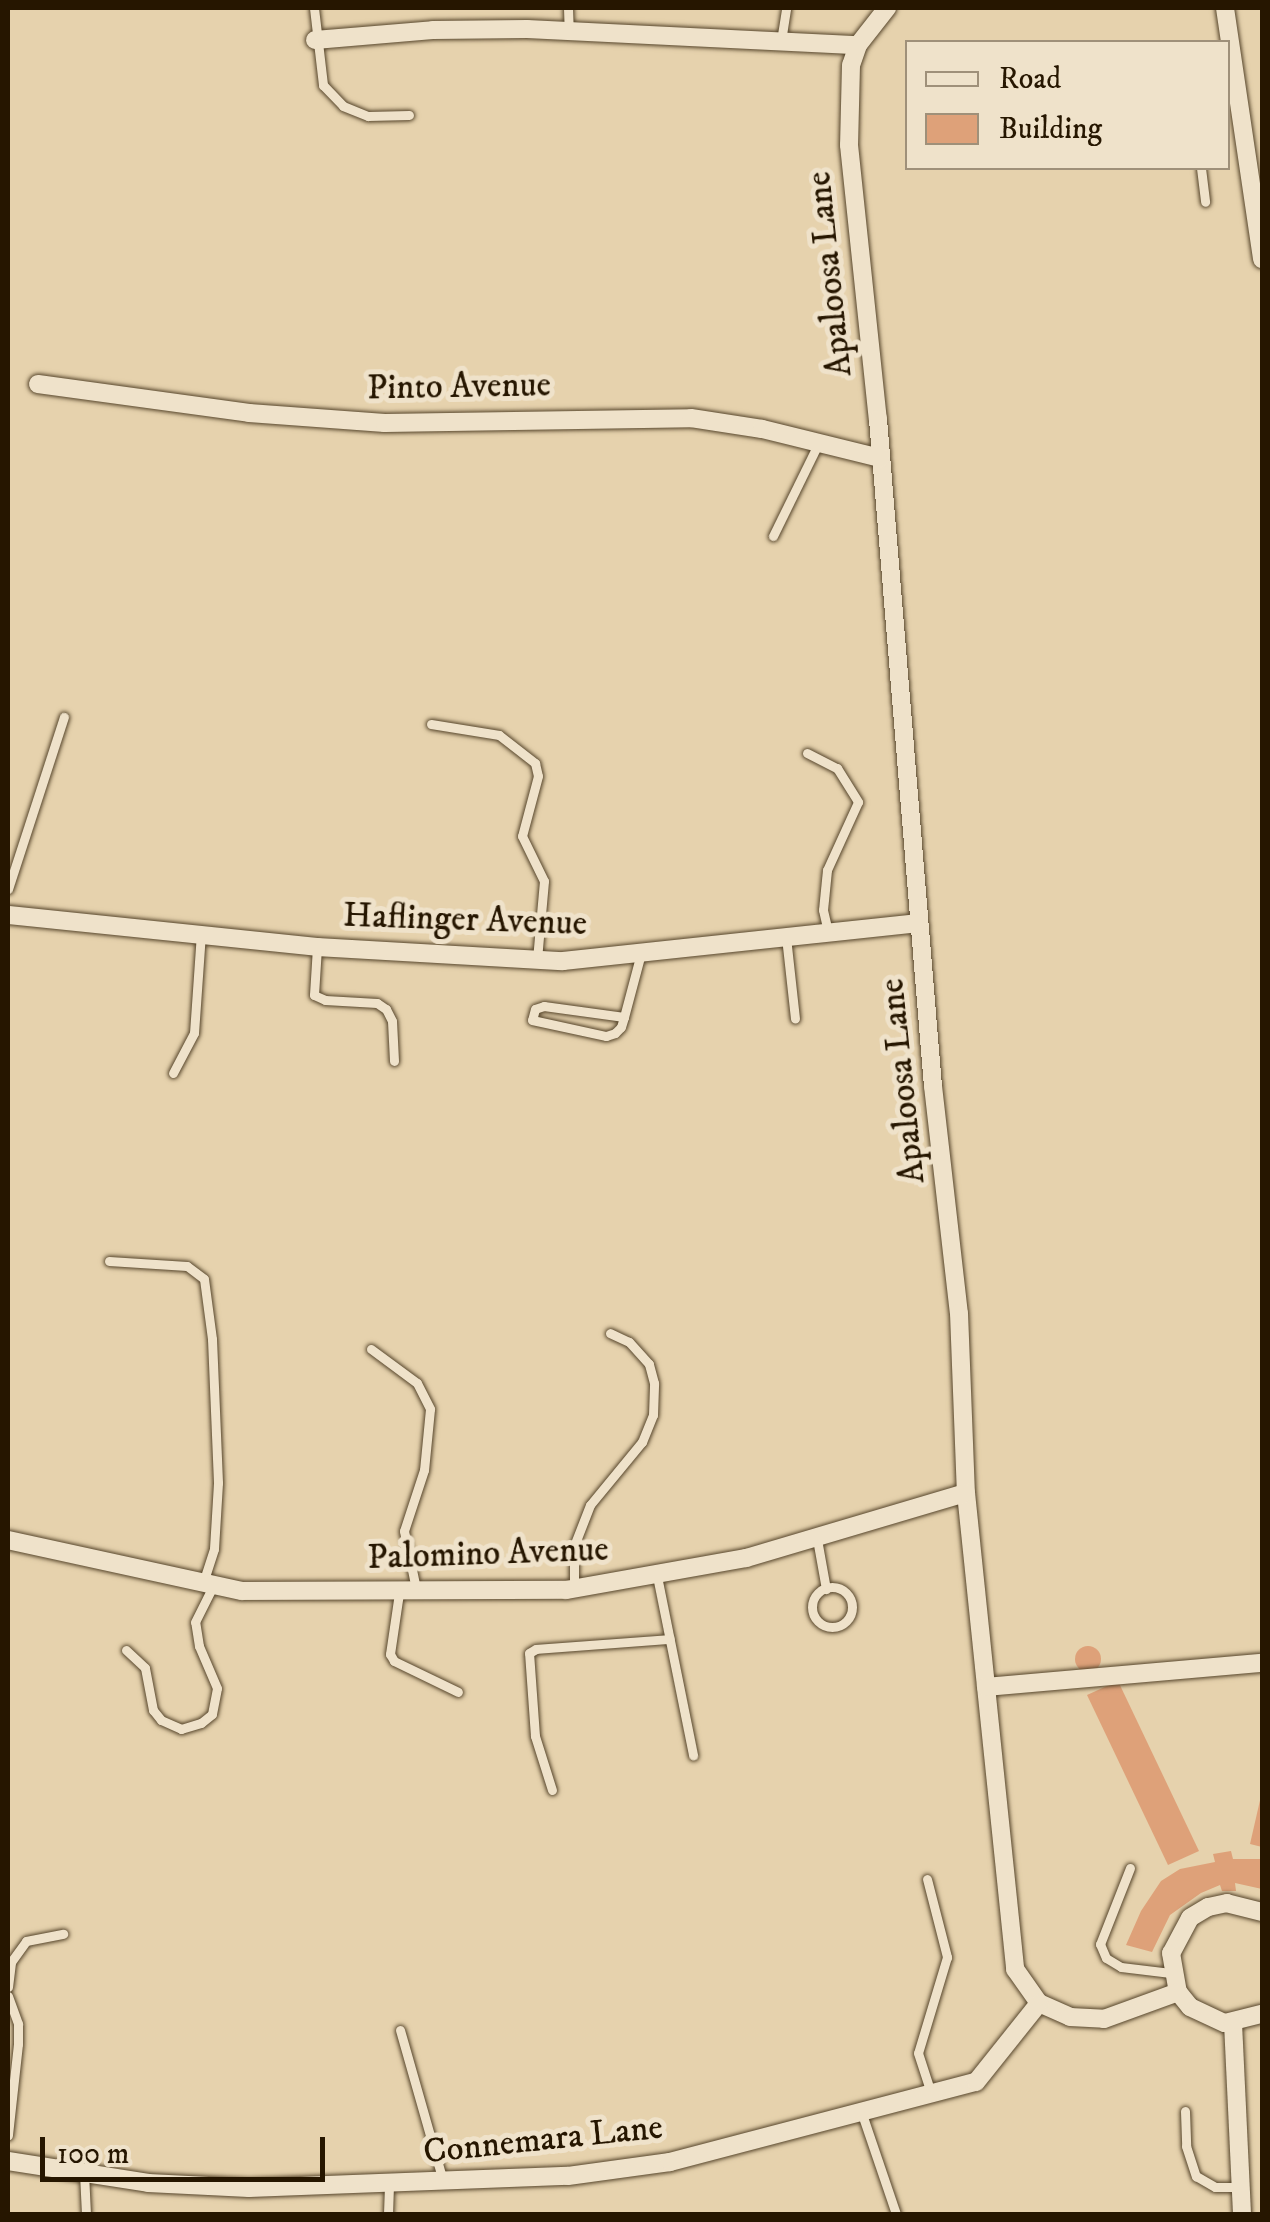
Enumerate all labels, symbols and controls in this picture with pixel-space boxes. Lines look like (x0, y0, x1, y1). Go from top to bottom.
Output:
legend (905, 40, 1230, 170)
text: Road (999, 61, 1061, 98)
text: Building (999, 111, 1102, 148)
street label: Apaloosa Lane (798, 169, 862, 379)
street label: Pinto Avenue (367, 364, 551, 410)
street label: Haflinger Avenue (342, 895, 588, 945)
street label: Apaloosa Lane (871, 976, 935, 1186)
street label: Palomino Avenue (367, 1529, 609, 1579)
street label: Connemara Lane (421, 2107, 665, 2173)
scale bar (45, 2117, 330, 2179)
text: 100 m (57, 2136, 129, 2173)

